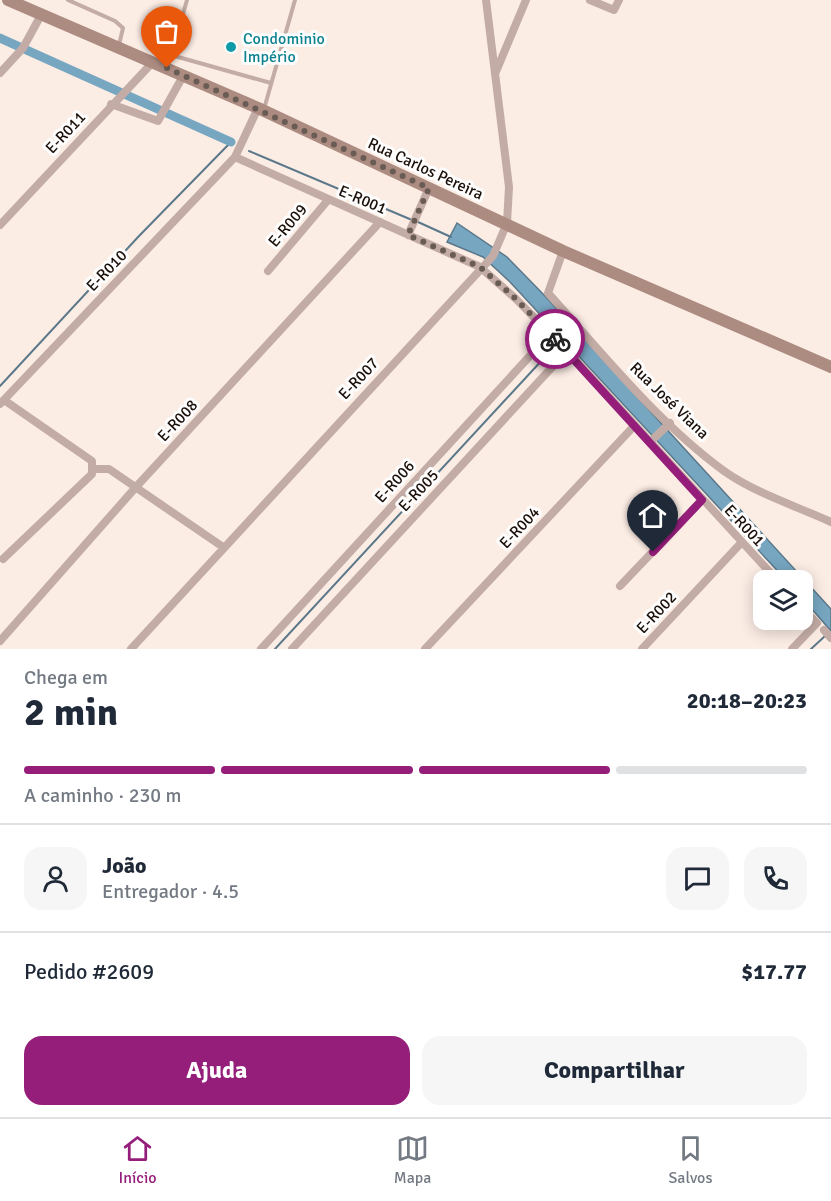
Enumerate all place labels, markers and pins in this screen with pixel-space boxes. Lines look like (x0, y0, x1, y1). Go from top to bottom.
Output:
pin (141, 6, 192, 68)
place label: Condominio Império (243, 29, 325, 67)
marker: Condominio Império (224, 40, 238, 54)
pin (627, 490, 678, 552)

